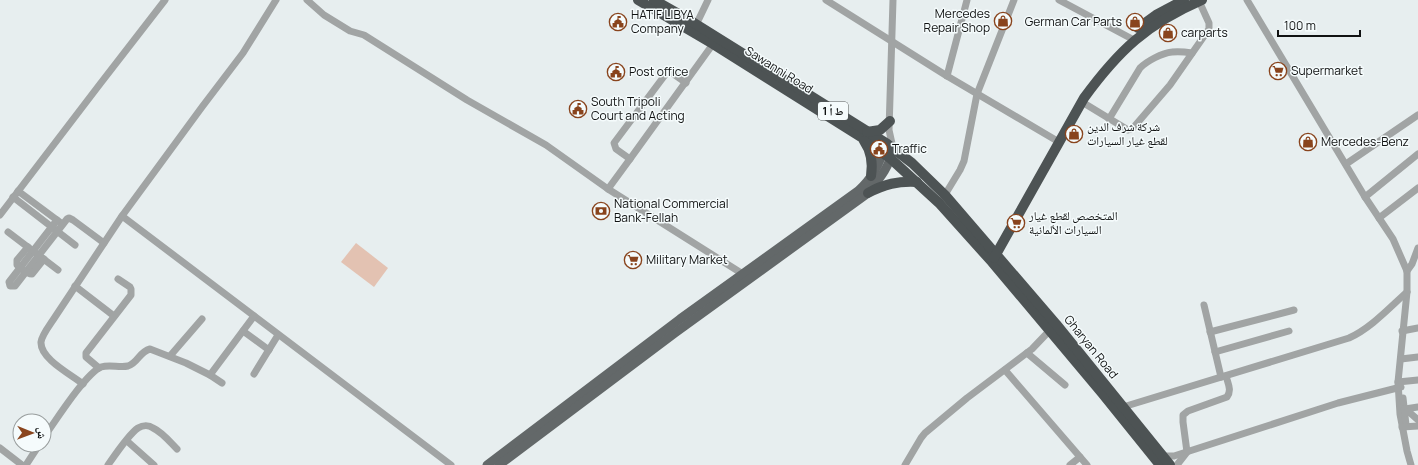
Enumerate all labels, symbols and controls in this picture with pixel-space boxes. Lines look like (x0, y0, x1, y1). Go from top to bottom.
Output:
place label: Mercedes Repair Shop (924, 5, 990, 36)
place label: HATIF LIBYA Company (631, 6, 694, 37)
shop icon: Mercedes Repair Shop (993, 11, 1013, 31)
public building icon: HATIF LIBYA Company (608, 12, 628, 32)
shop icon: German Car Parts (1125, 12, 1145, 32)
scale bar (1278, 12, 1360, 38)
place label: German Car Parts (1025, 13, 1122, 30)
text: 100 m (1284, 17, 1316, 34)
shop icon: carparts (1158, 23, 1178, 43)
place label: carparts (1181, 24, 1228, 41)
street label: Sawanni Road (742, 42, 817, 97)
supermarket icon: Supermarket (1268, 61, 1288, 81)
public building icon: Post office (606, 62, 626, 82)
place label: Supermarket (1291, 62, 1363, 79)
place label: Post office (629, 63, 688, 80)
place label: South Tripoli Court and Acting (591, 93, 685, 124)
public building icon: South Tripoli Court and Acting (568, 99, 588, 119)
road number: ط أ 1 (818, 102, 848, 120)
place label: شركة شرف الدين لقطع غيار السيارات (1087, 118, 1168, 149)
shop icon: شركة شرف الدين لقطع غيار السيارات (1064, 124, 1084, 144)
shop icon: Mercedes-Benz (1298, 132, 1318, 152)
place label: Mercedes-Benz (1321, 133, 1409, 150)
public building icon: Traffic (869, 139, 889, 159)
place label: Traffic (892, 140, 927, 157)
place label: National Commercial Bank-Fellah (614, 195, 729, 226)
bank icon: National Commercial Bank-Fellah (591, 201, 611, 221)
place label: المتخصص لقطع غيار السيارات الألمانية (1028, 207, 1118, 238)
supermarket icon: المتخصص لقطع غيار السيارات الألمانية (1006, 213, 1026, 233)
supermarket icon: Military Market (623, 250, 643, 270)
place label: Military Market (646, 251, 728, 268)
street label: Gharyan Road (1060, 311, 1122, 382)
north arrow (12, 413, 52, 453)
text: ش (34, 427, 50, 439)

